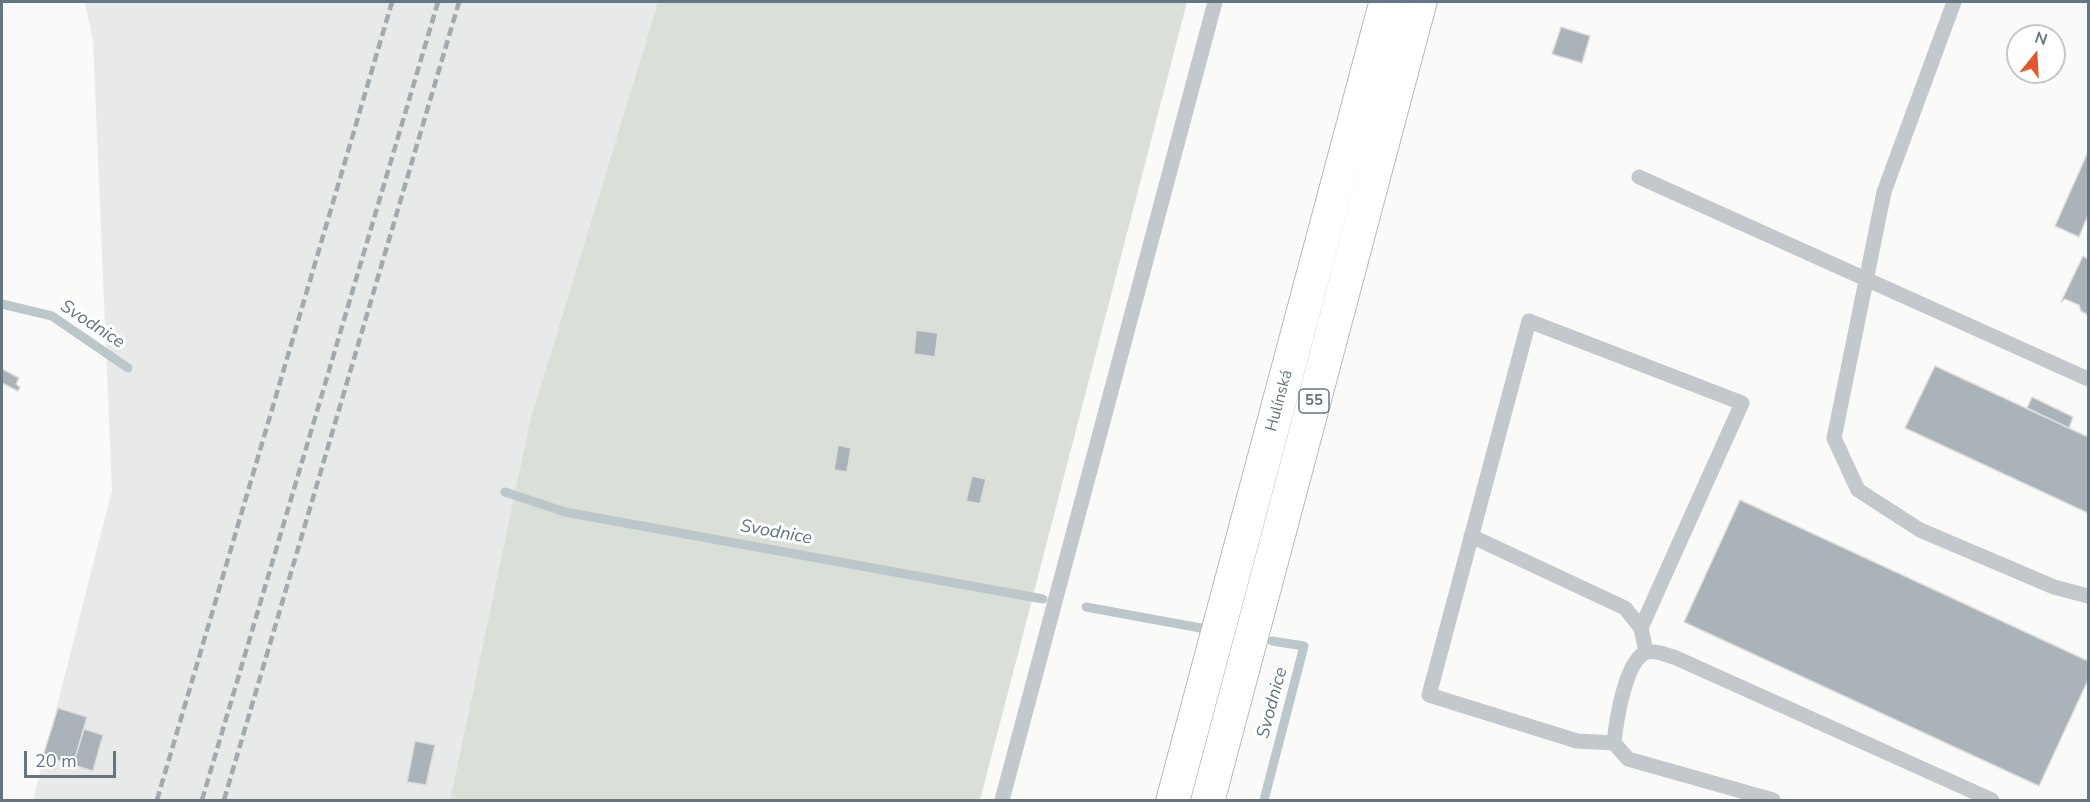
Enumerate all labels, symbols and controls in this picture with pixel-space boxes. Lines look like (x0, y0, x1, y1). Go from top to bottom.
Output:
north arrow (2006, 24, 2066, 84)
text: N (2032, 26, 2050, 51)
water label: Svodnice (56, 296, 128, 354)
street label: Hulínská (1263, 368, 1297, 434)
road number: 55 (1299, 389, 1329, 413)
water label: Svodnice (738, 516, 814, 550)
water label: Svodnice (1253, 665, 1293, 741)
scale bar (27, 739, 118, 777)
text: 20 m (35, 749, 77, 773)

